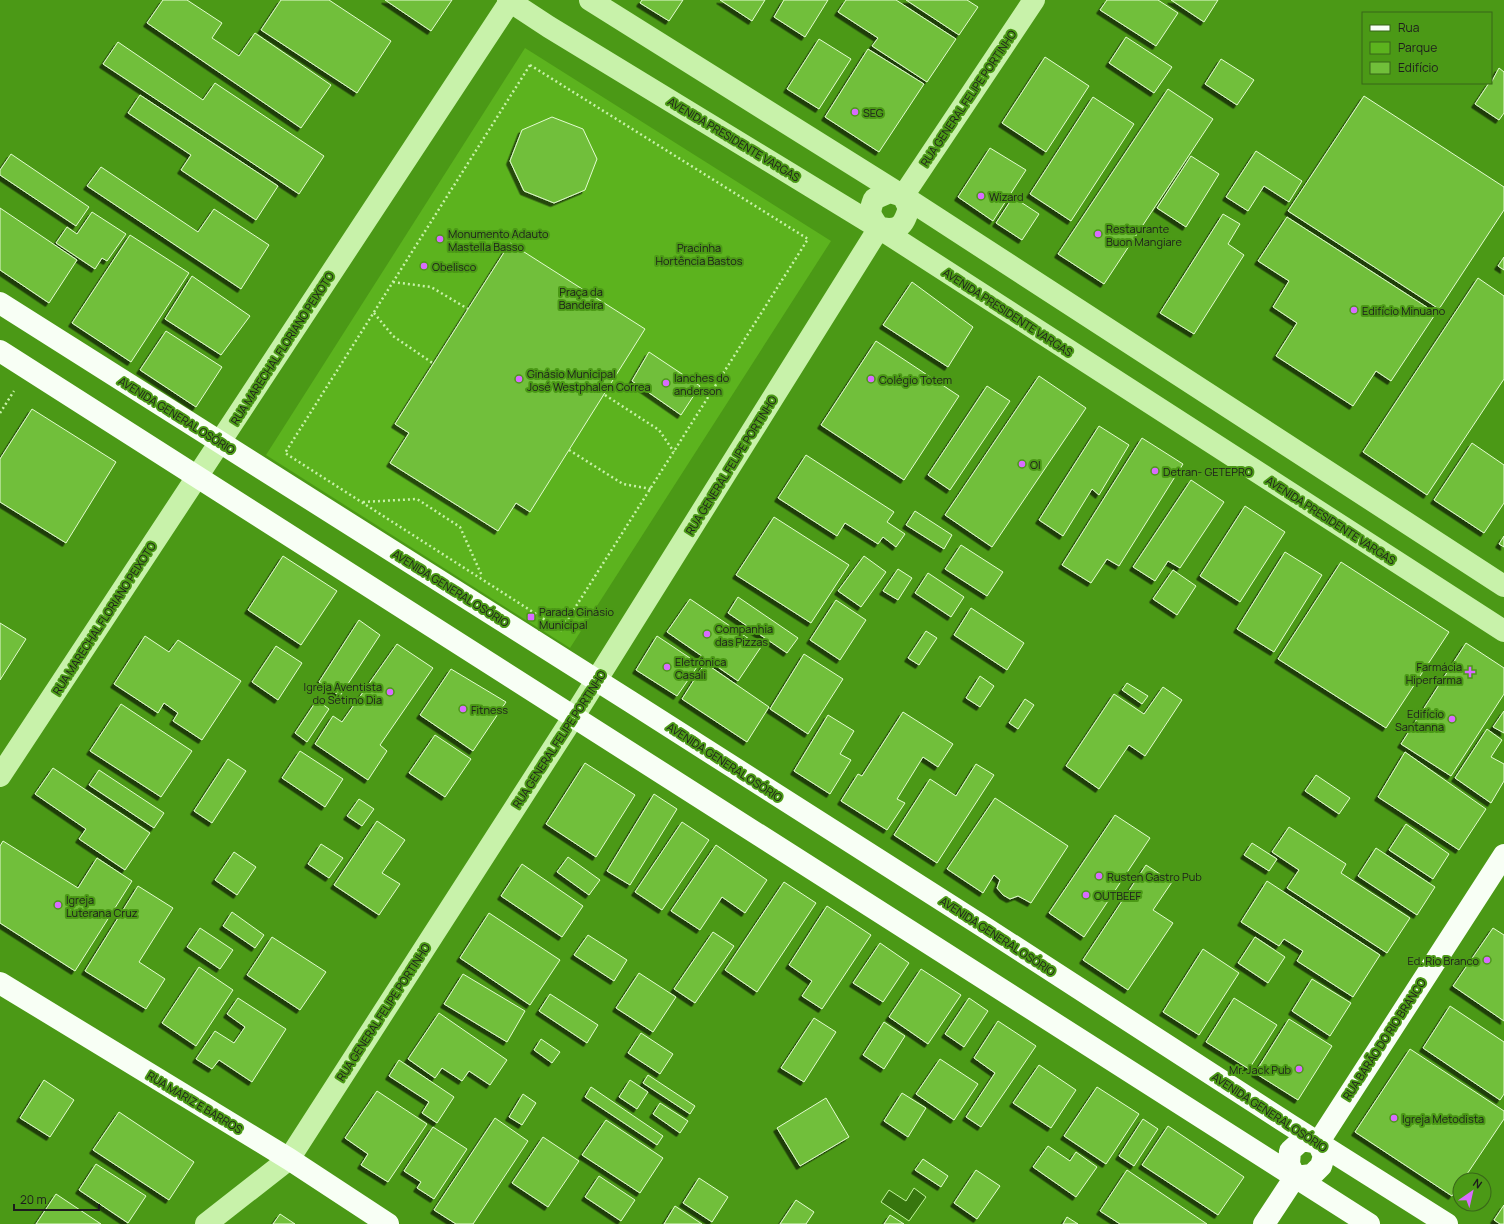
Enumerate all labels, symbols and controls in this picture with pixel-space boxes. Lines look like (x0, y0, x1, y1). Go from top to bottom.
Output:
legend (1362, 12, 1492, 84)
text: Rua (1398, 19, 1419, 36)
street label: RUA GENERAL FELIPE PORTINHO (917, 27, 1019, 169)
text: Parque (1398, 39, 1437, 56)
text: Edifício (1398, 59, 1438, 76)
street label: AVENIDA PRESIDENTE VARGAS (665, 94, 803, 185)
place label: SEG (863, 105, 884, 120)
marker: SEG (850, 107, 860, 117)
place label: Wizard (989, 189, 1024, 204)
marker: Wizard (976, 191, 986, 201)
place label: Restaurante Buon Mangiare (1106, 221, 1182, 249)
place label: Monumento Adauto Mastella Basso (448, 226, 549, 254)
marker: Restaurante Buon Mangiare (1093, 229, 1103, 239)
marker: Monumento Adauto Mastella Basso (435, 234, 445, 244)
park label: Pracinha Hortência Bastos (655, 240, 743, 268)
place label: Obelisco (432, 259, 477, 274)
marker: Obelisco (419, 261, 429, 271)
street label: AVENIDA PRESIDENTE VARGAS (940, 264, 1076, 360)
street label: RUA MARECHAL FLORIANO PEIXOTO (227, 269, 337, 427)
park label: Praça da Bandeira (559, 284, 603, 312)
place label: Edifício Minuano (1362, 303, 1446, 318)
marker: Edifício Minuano (1349, 305, 1359, 315)
place label: Ginásio Municipal José Westphalen Correa (527, 366, 651, 394)
place label: lanches do anderson (674, 370, 730, 398)
place label: Colégio Totem (879, 372, 952, 387)
street label: AVENIDA GENERAL OSÓRIO (116, 373, 238, 457)
marker: Ginásio Municipal José Westphalen Correa (514, 374, 524, 384)
marker: Colégio Totem (866, 374, 876, 384)
marker: lanches do anderson (661, 378, 671, 388)
street label: RUA GENERAL FELIPE PORTINHO (682, 393, 780, 537)
place label: OI (1030, 457, 1041, 472)
marker: OI (1017, 459, 1027, 469)
place label: Detran- GETEPRO (1163, 464, 1253, 479)
marker: Detran- GETEPRO (1150, 466, 1160, 476)
street label: AVENIDA PRESIDENTE VARGAS (1263, 472, 1399, 568)
street label: RUA MARECHAL FLORIANO PEIXOTO (49, 539, 159, 697)
street label: AVENIDA GENERAL OSÓRIO (390, 546, 512, 630)
place label: Parada Ginásio Municipal (539, 604, 614, 632)
marker: Parada Ginásio Municipal (526, 612, 536, 622)
place label: Companhia das Pizzas (715, 621, 773, 649)
marker: Companhia das Pizzas (702, 629, 712, 639)
place label: Eletrônica Casali (675, 654, 726, 682)
place label: Farmácia Hiperfarma (1406, 659, 1462, 687)
marker: Eletrônica Casali (662, 662, 672, 672)
street label: RUA GENERAL FELIPE PORTINHO (509, 667, 609, 811)
marker: Farmácia Hiperfarma (1465, 667, 1475, 677)
place label: Igreja Aventista do Sétimo Dia (304, 679, 382, 707)
marker: Igreja Aventista do Sétimo Dia (385, 687, 395, 697)
place label: Fitness (471, 702, 508, 717)
marker: Fitness (458, 704, 468, 714)
place label: Edifício Santanna (1395, 706, 1444, 734)
marker: Edifício Santanna (1447, 714, 1457, 724)
street label: AVENIDA GENERAL OSÓRIO (664, 719, 786, 805)
place label: Rusten Gastro Pub (1107, 869, 1202, 884)
marker: Rusten Gastro Pub (1094, 871, 1104, 881)
place label: OUTBEEF (1094, 888, 1142, 903)
marker: OUTBEEF (1081, 890, 1091, 900)
place label: Igreja Luterana Cruz (66, 892, 138, 920)
street label: AVENIDA GENERAL OSÓRIO (937, 893, 1059, 979)
marker: Igreja Luterana Cruz (53, 900, 63, 910)
street label: RUA GENERAL FELIPE PORTINHO (333, 940, 433, 1084)
place label: Ed. Rio Branco (1407, 953, 1479, 968)
marker: Ed. Rio Branco (1482, 955, 1492, 965)
street label: RUA BARÃO DO RIO BRANCO (1339, 975, 1429, 1103)
place label: Mr. Jack Pub (1229, 1062, 1291, 1077)
marker: Mr. Jack Pub (1294, 1064, 1304, 1074)
street label: RUA MARIZ E BARROS (144, 1068, 246, 1137)
street label: AVENIDA GENERAL OSÓRIO (1209, 1069, 1331, 1155)
place label: Igreja Metodista (1402, 1111, 1484, 1126)
marker: Igreja Metodista (1389, 1113, 1399, 1123)
north arrow (1452, 1172, 1492, 1212)
text: N (1470, 1175, 1485, 1192)
scale bar (14, 1186, 99, 1212)
text: 20 m (20, 1191, 47, 1208)

